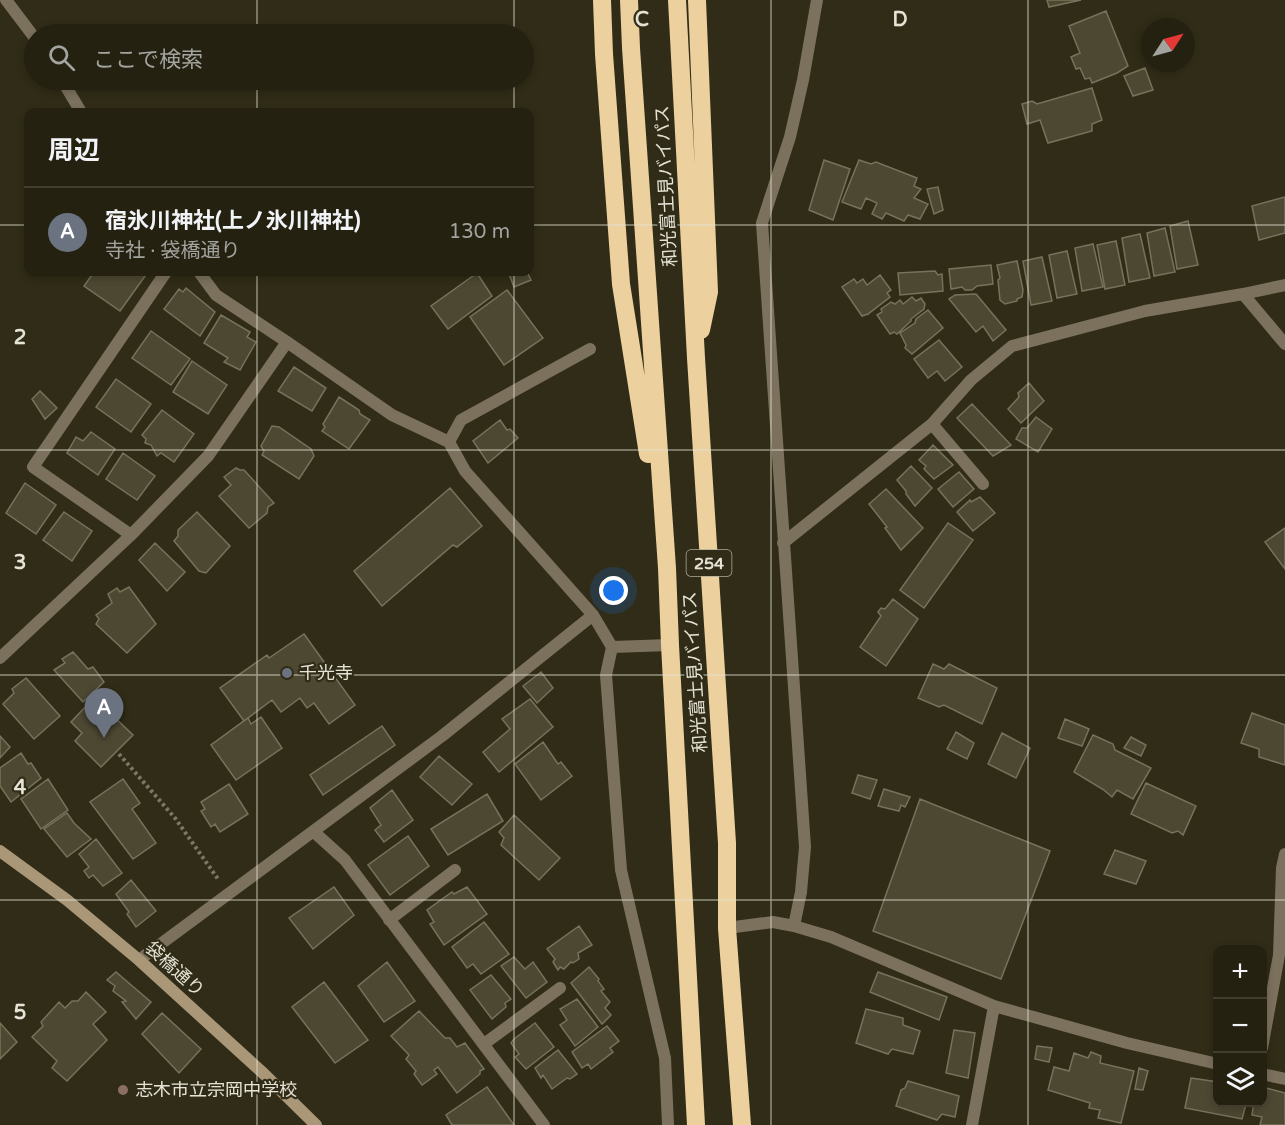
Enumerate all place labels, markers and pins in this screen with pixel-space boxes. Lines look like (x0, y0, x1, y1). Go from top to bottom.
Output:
place label: 千光寺 (299, 662, 353, 684)
marker: 千光寺 (280, 666, 294, 680)
pin: A (84, 688, 124, 738)
place label: 志木市立宗岡中学校 (135, 1079, 297, 1101)
marker: 志木市立宗岡中学校 (116, 1083, 130, 1097)

